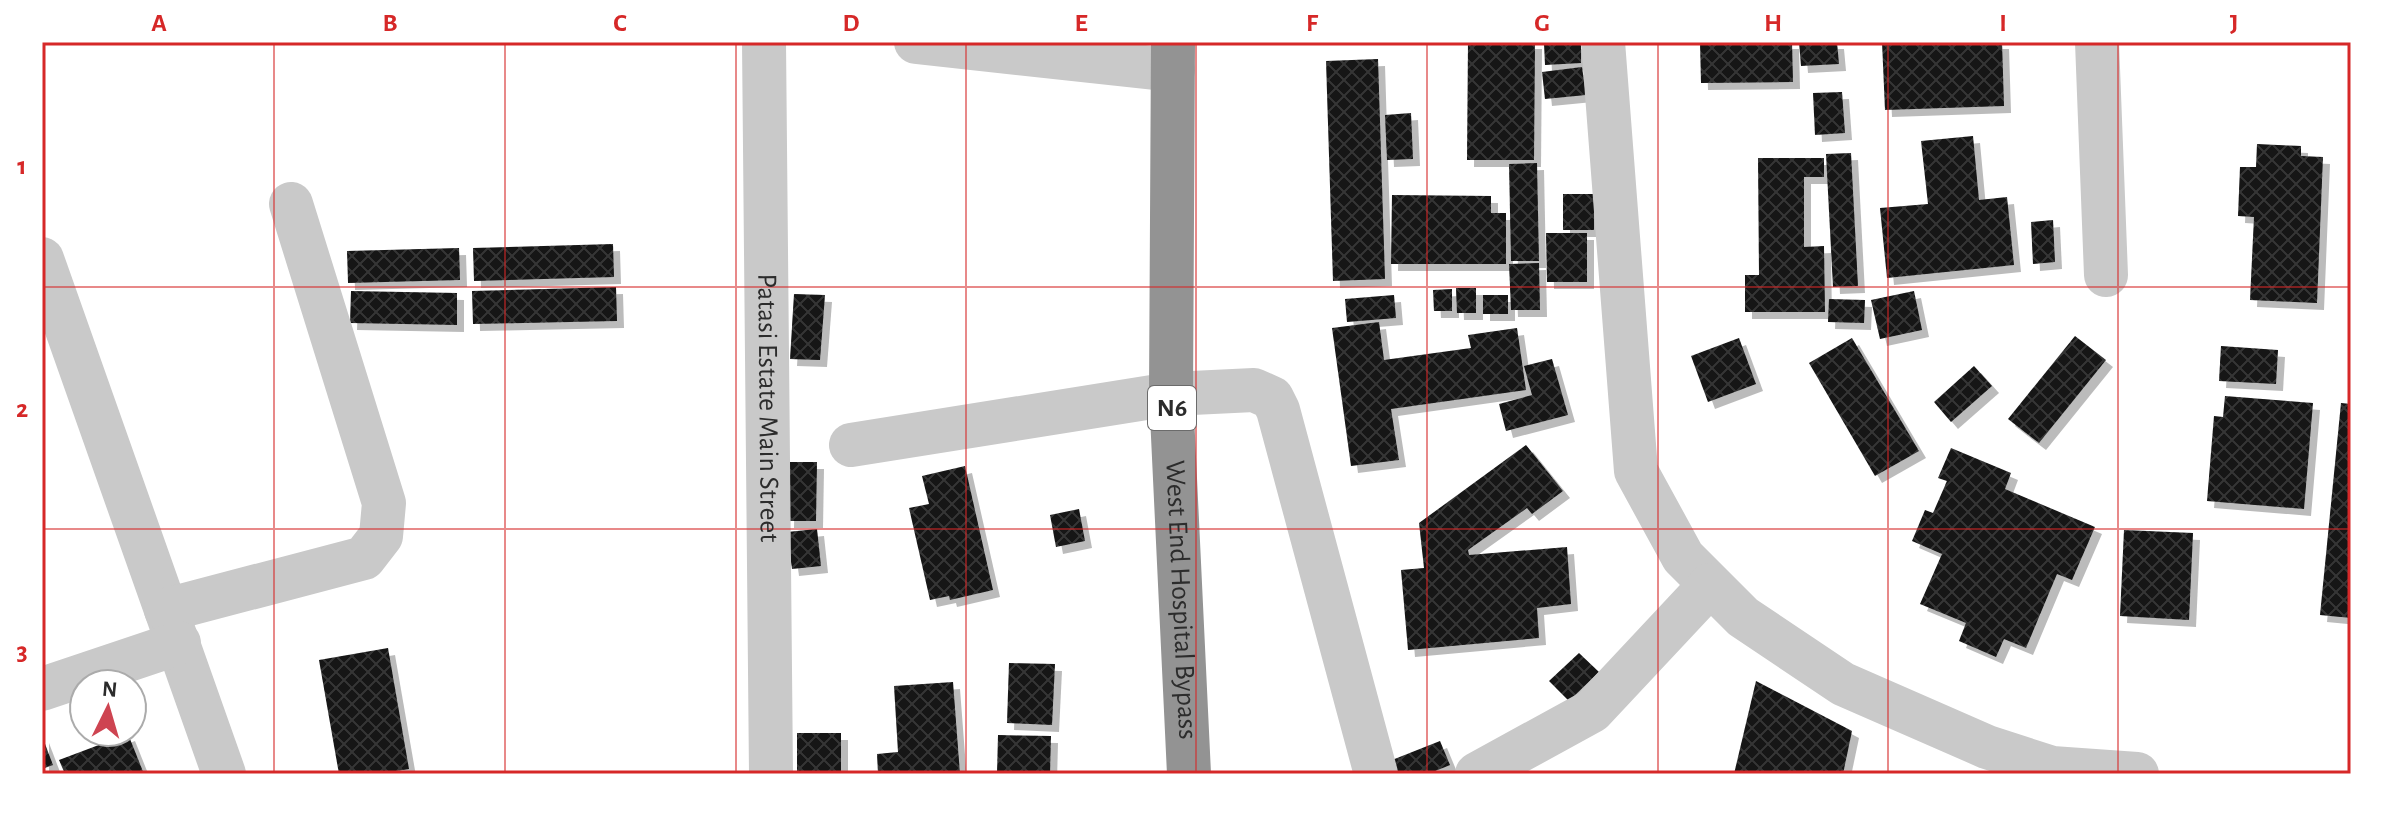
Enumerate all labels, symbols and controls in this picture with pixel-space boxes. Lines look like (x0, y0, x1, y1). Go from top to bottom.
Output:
text: A (151, 10, 167, 36)
text: B (382, 10, 398, 36)
text: C (613, 10, 627, 36)
text: D (842, 10, 860, 36)
text: E (1074, 10, 1088, 36)
text: F (1306, 10, 1319, 36)
text: G (1534, 10, 1550, 36)
text: H (1764, 10, 1782, 36)
text: I (1999, 10, 2007, 36)
text: J (2230, 10, 2238, 36)
text: 1 (17, 153, 27, 179)
street label: Patasi Estate Main Street (752, 273, 783, 543)
road number: N6 (1148, 386, 1196, 430)
text: 2 (16, 396, 28, 422)
street label: West End Hospital Bypass (1160, 459, 1201, 740)
text: 3 (16, 639, 28, 665)
north arrow (68, 668, 148, 748)
text: N (101, 677, 118, 701)

